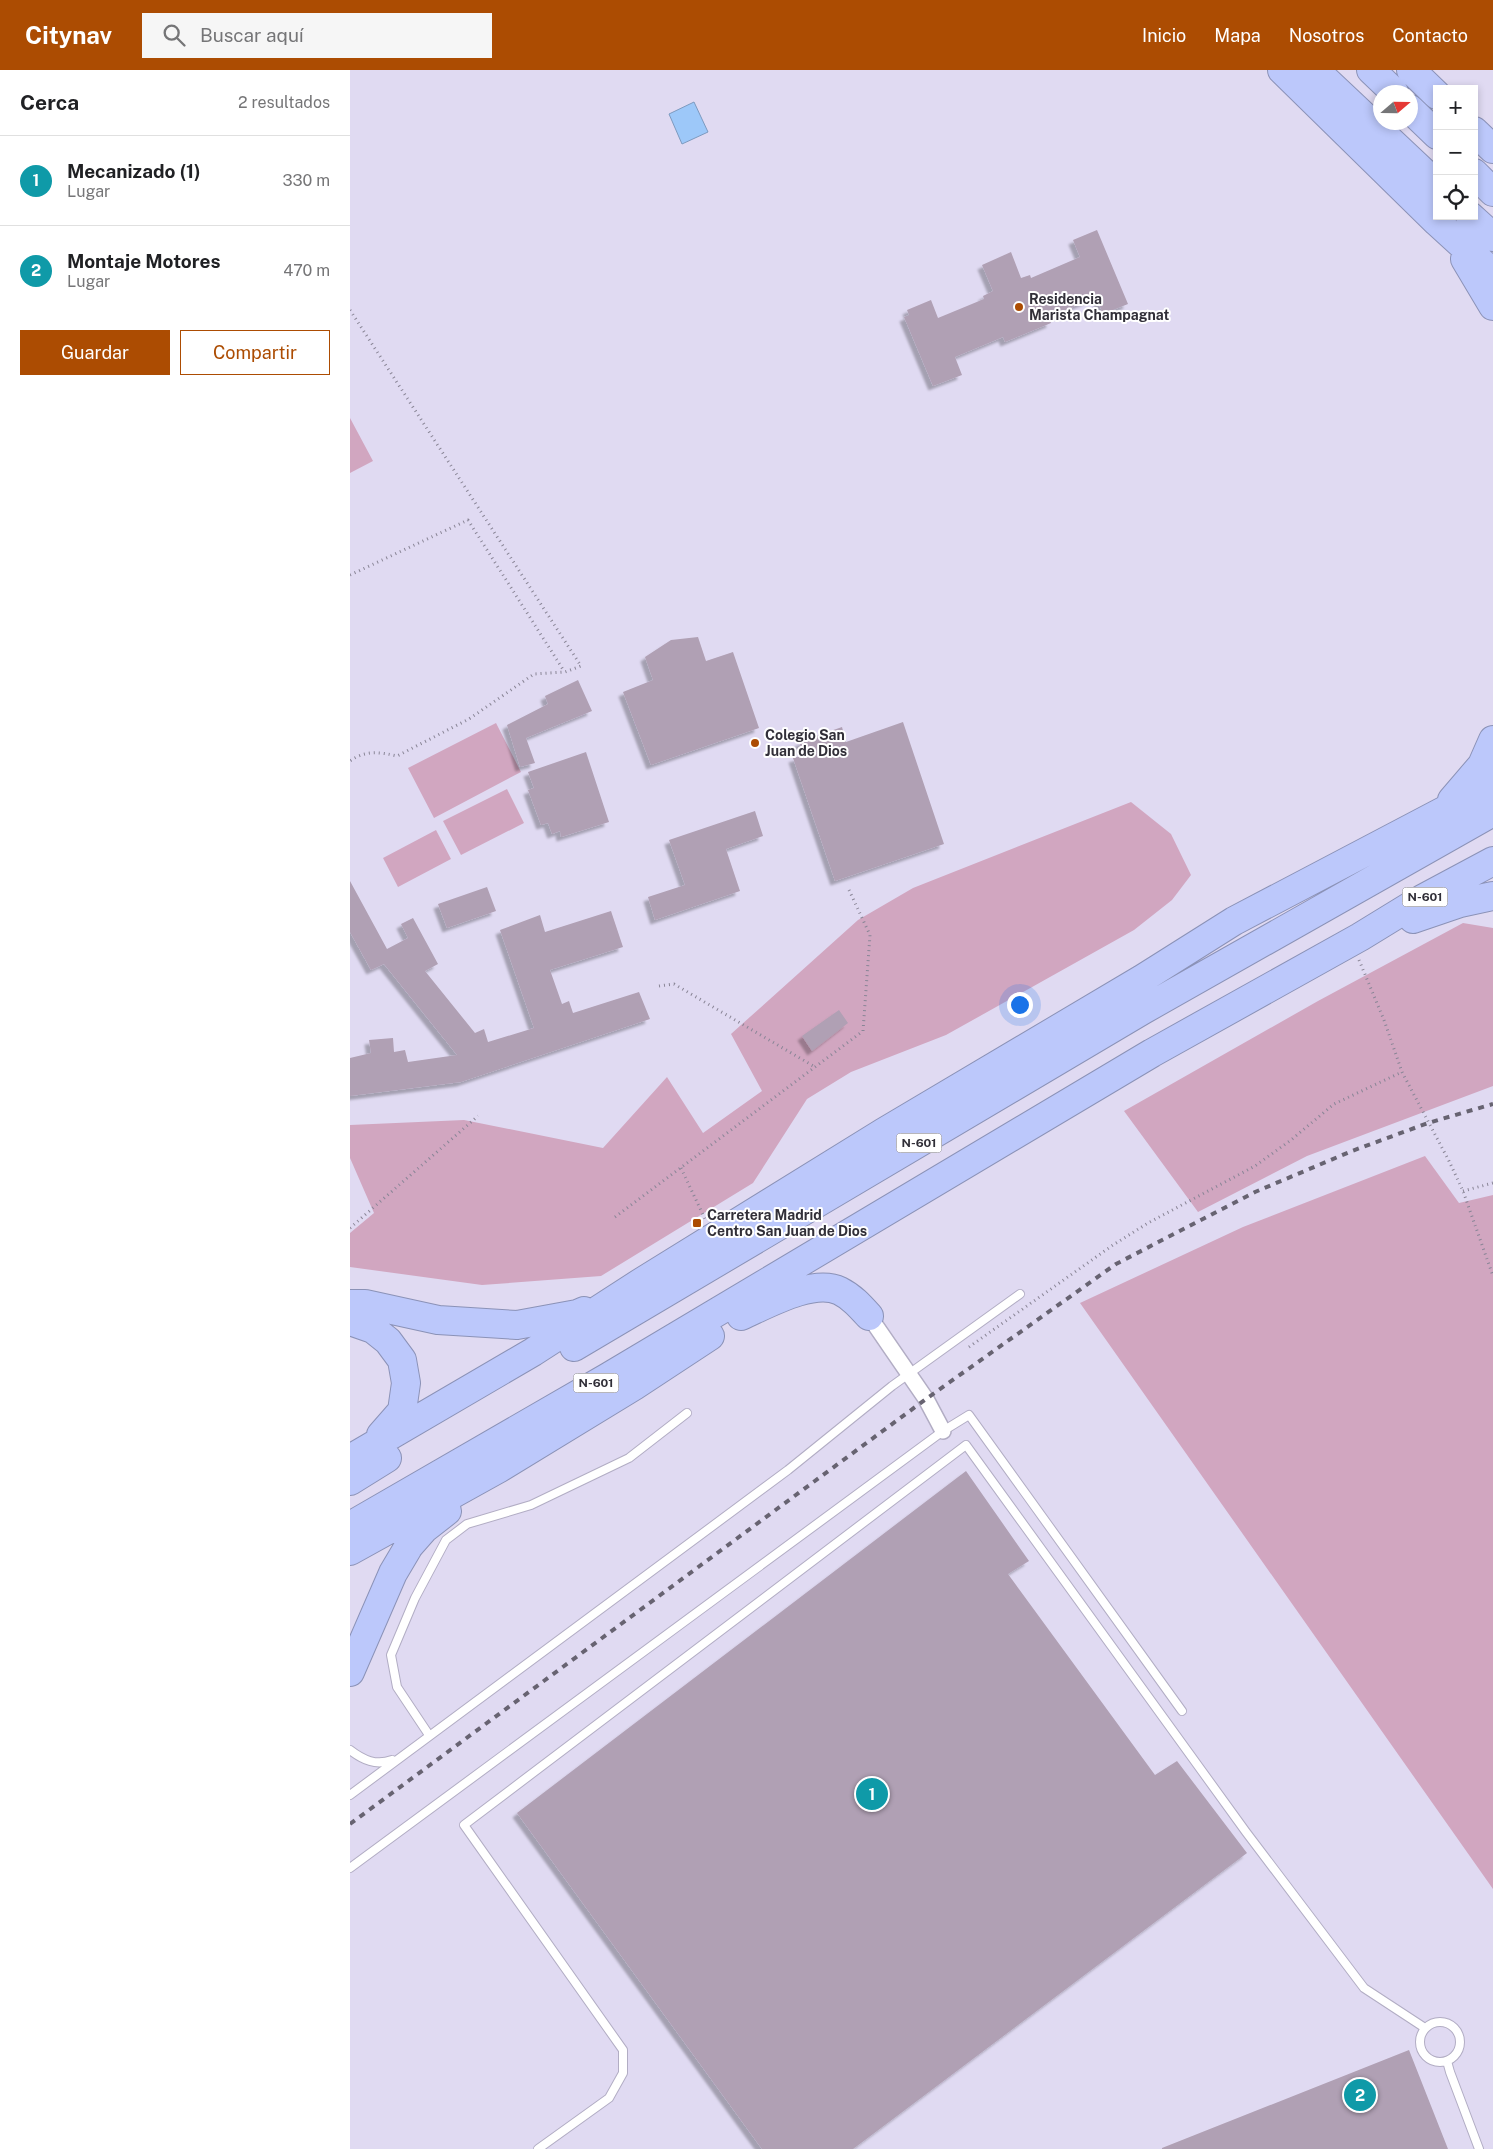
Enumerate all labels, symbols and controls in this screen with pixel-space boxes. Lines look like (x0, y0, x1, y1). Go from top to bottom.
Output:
search box (142, 13, 492, 58)
text: Citynav (25, 21, 112, 49)
icon: search (160, 21, 188, 49)
text: Buscar aquí (200, 24, 304, 46)
text: Inicio (1142, 25, 1186, 46)
text: Mapa (1214, 25, 1261, 46)
text: Nosotros (1289, 25, 1364, 46)
text: Contacto (1392, 25, 1468, 46)
north arrow (1373, 85, 1418, 130)
map controls (1433, 85, 1478, 220)
button: + (1433, 85, 1478, 130)
text: Cerca (20, 90, 79, 115)
text: 2 resultados (238, 93, 330, 112)
button: − (1433, 130, 1478, 175)
text: Mecanizado (1) (67, 160, 201, 182)
text: 1 (33, 171, 39, 190)
text: 330 m (283, 171, 330, 190)
button: locate (1433, 175, 1478, 220)
text: Lugar (67, 182, 110, 201)
text: Montaje Motores (67, 250, 220, 272)
text: 2 (31, 261, 41, 280)
text: 470 m (283, 261, 330, 280)
text: Lugar (67, 272, 110, 291)
place label: Residencia Marista Champagnat (1029, 291, 1169, 323)
marker: Residencia Marista Champagnat (1013, 301, 1025, 313)
button: Guardar (20, 330, 170, 375)
button: Compartir (180, 330, 330, 375)
place label: Colegio San Juan de Dios (765, 727, 847, 759)
marker: Colegio San Juan de Dios (749, 737, 761, 749)
road number: N-601 (1402, 888, 1448, 906)
your location (1007, 992, 1033, 1018)
road number: N-601 (896, 1134, 942, 1152)
place label: Carretera Madrid Centro San Juan de Dios (707, 1207, 867, 1239)
marker: Carretera Madrid Centro San Juan de Dios (691, 1217, 703, 1229)
road number: N-601 (574, 1374, 618, 1392)
pin: 1 (856, 1775, 888, 1813)
pin: 2 (1344, 2076, 1376, 2114)

